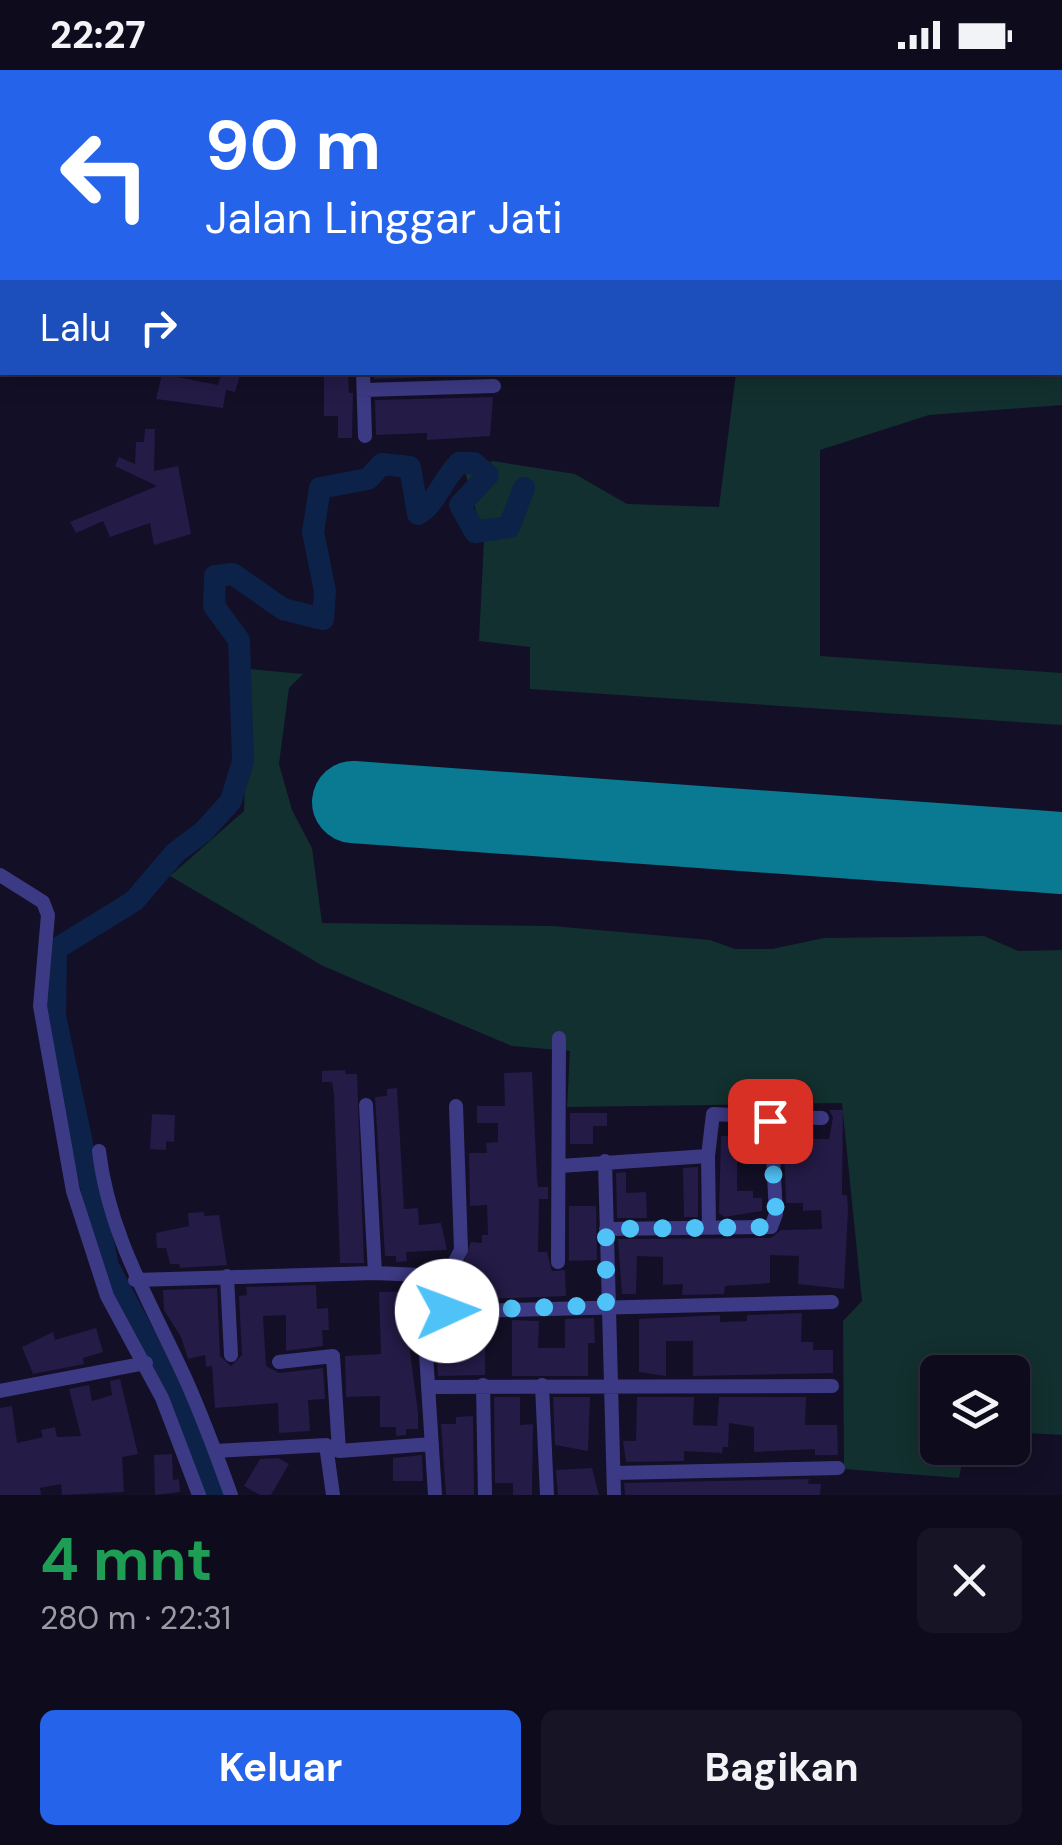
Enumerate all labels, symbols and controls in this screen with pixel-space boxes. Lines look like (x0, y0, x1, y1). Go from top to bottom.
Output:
text: 22:27 (50, 10, 146, 60)
text: 90 m (205, 100, 381, 191)
icon: left (40, 110, 170, 240)
text: Jalan Linggar Jati (205, 188, 563, 247)
icon: right (131, 300, 186, 355)
text: Lalu (40, 303, 111, 353)
pin (728, 1079, 813, 1164)
icon: arrive (743, 1094, 798, 1149)
position arrow (395, 1259, 499, 1363)
map controls (920, 1355, 1030, 1465)
button: layers (920, 1355, 1030, 1465)
text: 4 mnt (40, 1520, 213, 1599)
button: close (917, 1528, 1022, 1633)
text: 280 m · 22:31 (40, 1597, 231, 1639)
button: Keluar (40, 1710, 521, 1825)
button: Bagikan (541, 1710, 1022, 1825)

